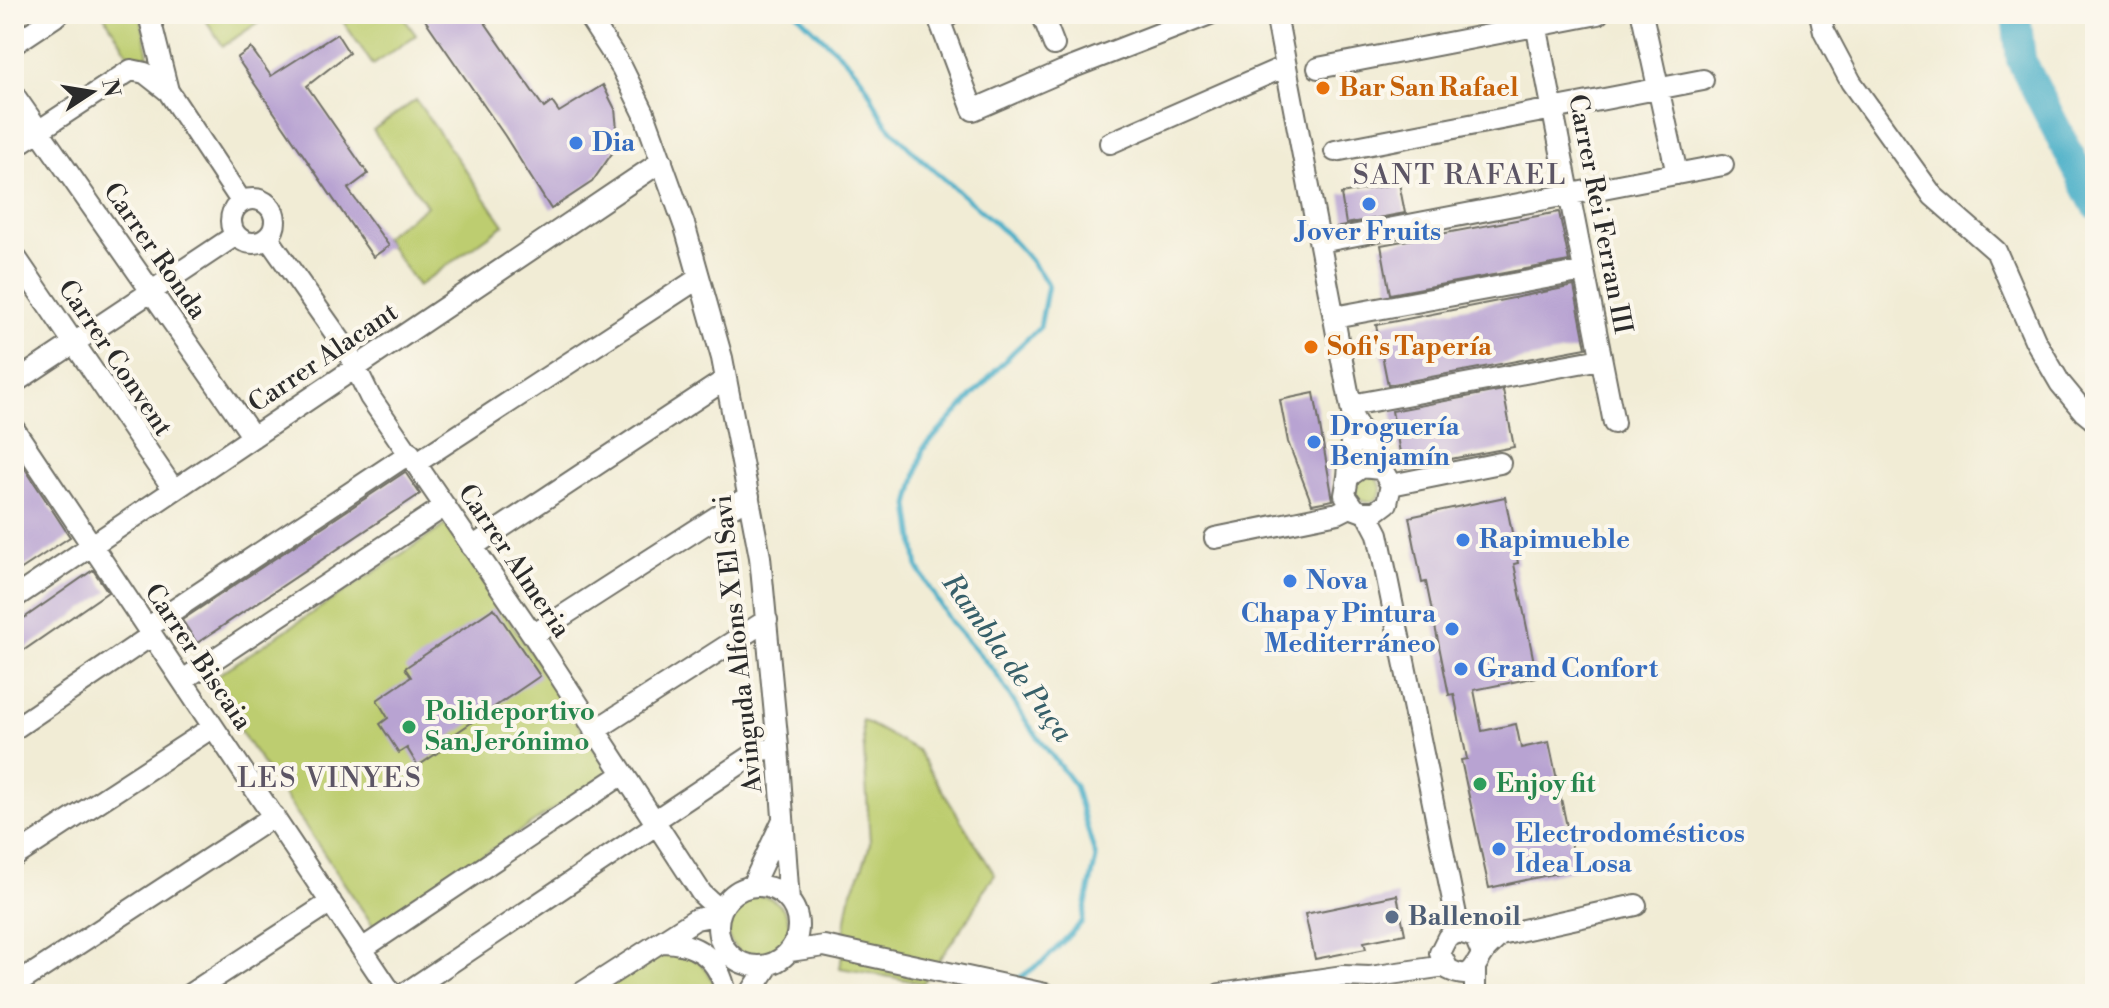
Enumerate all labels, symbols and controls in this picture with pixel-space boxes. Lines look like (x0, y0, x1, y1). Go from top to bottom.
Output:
north arrow (52, 52, 132, 132)
place label: Bar San Rafael (1339, 72, 1519, 104)
text: N (95, 77, 125, 100)
marker: Bar San Rafael (1314, 79, 1332, 97)
street label: Carrer Rei Ferran III (1561, 92, 1639, 337)
place label: Dia (592, 127, 636, 159)
marker: Dia (567, 134, 585, 152)
district label: SANT RAFAEL (1353, 158, 1567, 193)
street label: Carrer Ronda (96, 177, 214, 326)
marker: Jover Fruits (1360, 195, 1378, 213)
place label: Jover Fruits (1294, 216, 1441, 248)
street label: Carrer Convent (51, 274, 179, 442)
street label: Carrer Alacant (242, 296, 404, 420)
place label: Sofi's Tapería (1327, 331, 1493, 363)
marker: Sofi's Tapería (1302, 338, 1320, 356)
place label: Droguería Benjamín (1330, 411, 1460, 473)
marker: Droguería Benjamín (1305, 433, 1323, 451)
street label: Carrer Almeria (451, 478, 578, 645)
street label: Avinguda Alfons X El Savi (706, 493, 770, 796)
place label: Rapimueble (1479, 524, 1630, 556)
marker: Rapimueble (1454, 531, 1472, 549)
place label: Nova (1306, 565, 1369, 597)
water label: Rambla de Puça (934, 566, 1080, 749)
marker: Nova (1281, 572, 1299, 590)
street label: Carrer Biscaia (137, 578, 259, 737)
place label: Chapa y Pintura Mediterráneo (1241, 598, 1437, 660)
marker: Chapa y Pintura Mediterráneo (1443, 620, 1461, 638)
place label: Grand Confort (1477, 653, 1659, 685)
marker: Grand Confort (1452, 660, 1470, 678)
place label: Polideportivo San Jerónimo (425, 696, 595, 758)
marker: Polideportivo San Jerónimo (400, 718, 418, 736)
district label: LES VINYES (237, 761, 423, 796)
place label: Enjoy fit (1496, 768, 1596, 800)
marker: Enjoy fit (1471, 775, 1489, 793)
place label: Electrodomésticos Idea Losa (1515, 818, 1745, 880)
marker: Electrodomésticos Idea Losa (1490, 840, 1508, 858)
place label: Ballenoil (1408, 901, 1521, 933)
marker: Ballenoil (1383, 908, 1401, 926)

